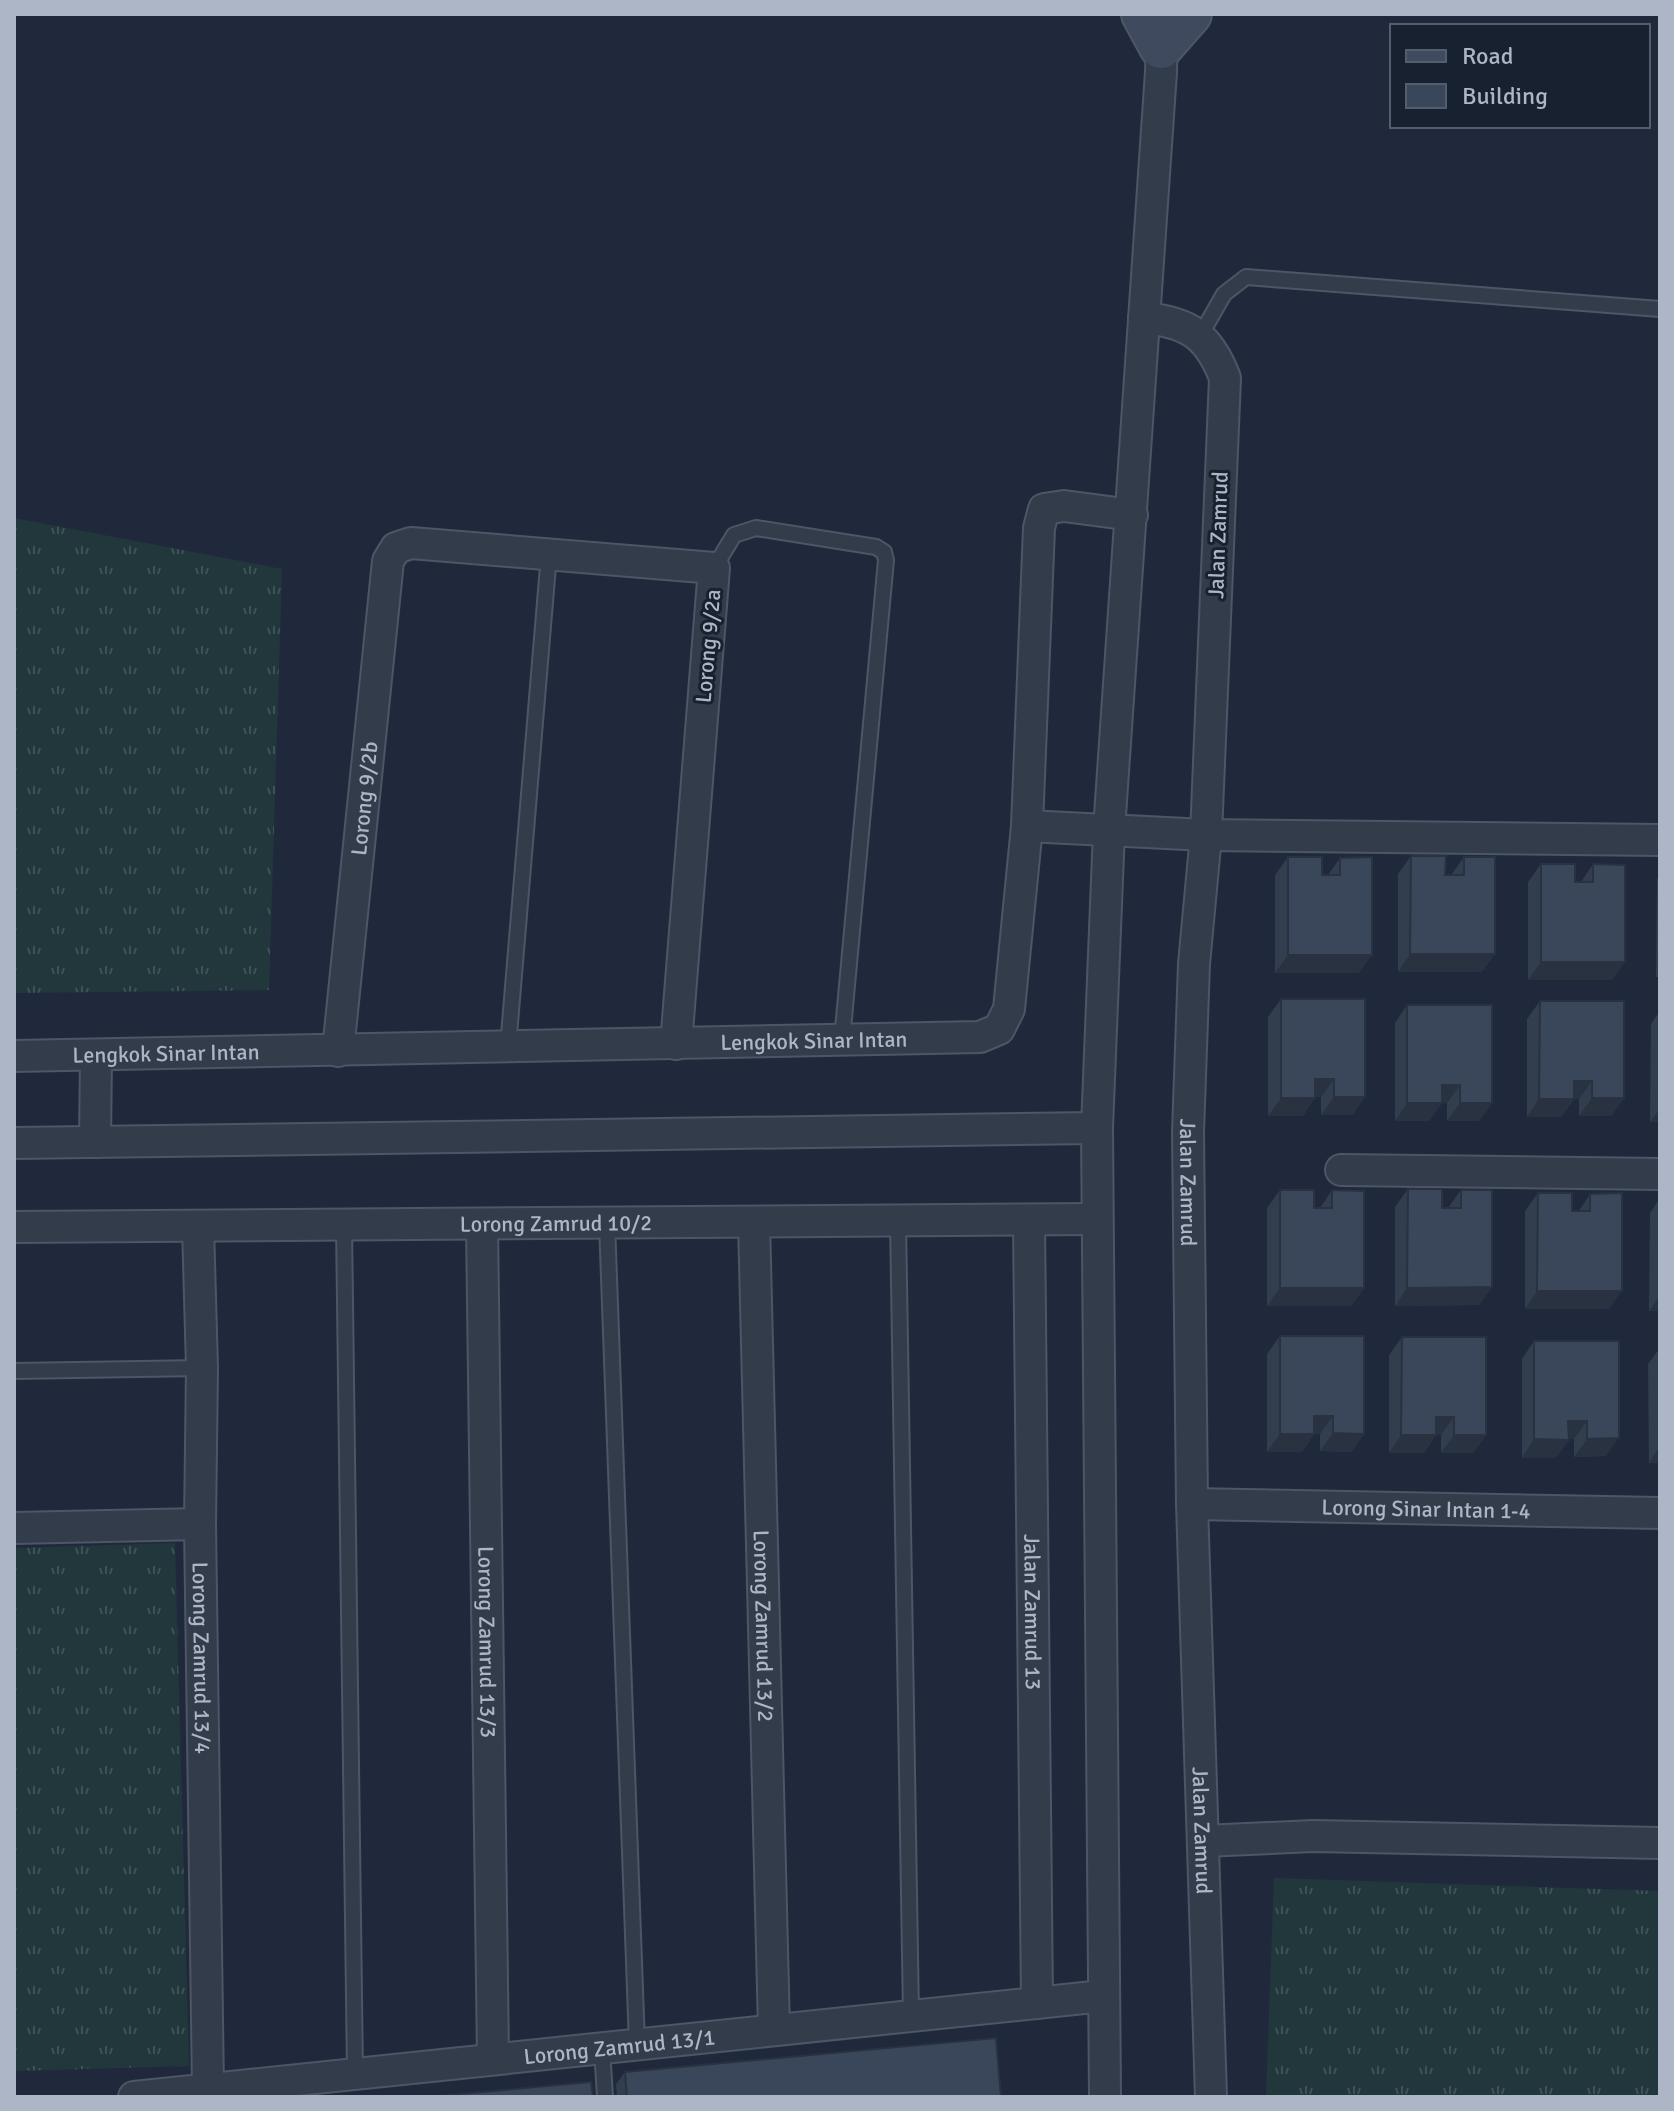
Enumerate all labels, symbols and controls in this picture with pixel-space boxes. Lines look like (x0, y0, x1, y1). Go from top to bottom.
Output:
legend (1390, 24, 1650, 128)
text: Road (1462, 41, 1513, 71)
text: Building (1462, 81, 1548, 111)
street label: Jalan Zamrud (1202, 471, 1234, 599)
street label: Lorong 9/2a (690, 588, 726, 704)
street label: Lorong 9/2b (345, 740, 383, 857)
street label: Lengkok Sinar Intan (720, 1025, 908, 1056)
street label: Lengkok Sinar Intan (72, 1038, 260, 1068)
street label: Jalan Zamrud (1174, 1118, 1203, 1247)
street label: Lorong Zamrud 10/2 (460, 1209, 652, 1237)
street label: Lorong Sinar Intan 1-4 (1321, 1493, 1531, 1524)
street label: Lorong Zamrud 13/2 (748, 1529, 780, 1722)
street label: Jalan Zamrud 13 (1019, 1534, 1047, 1690)
street label: Lorong Zamrud 13/3 (473, 1546, 502, 1738)
street label: Lorong Zamrud 13/4 (187, 1562, 217, 1754)
street label: Jalan Zamrud (1187, 1766, 1218, 1895)
street label: Lorong Zamrud 13/1 (522, 2023, 716, 2070)

